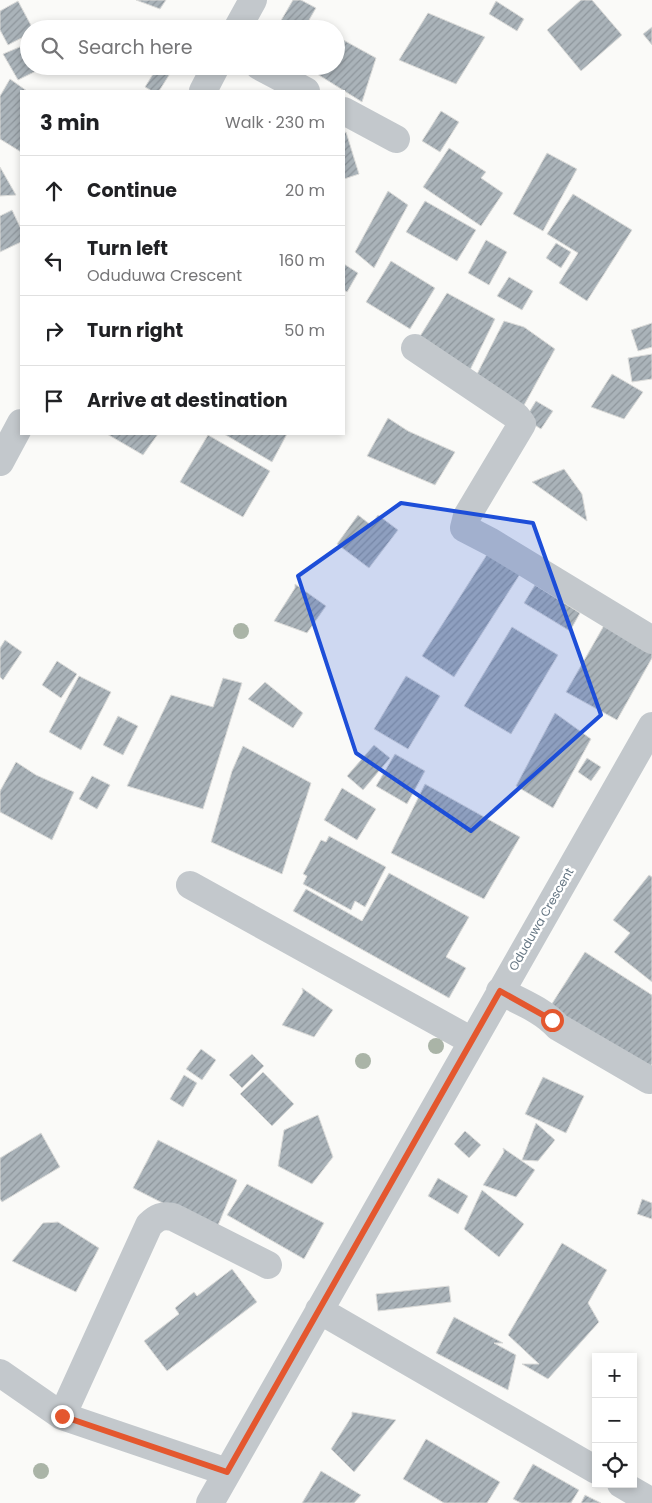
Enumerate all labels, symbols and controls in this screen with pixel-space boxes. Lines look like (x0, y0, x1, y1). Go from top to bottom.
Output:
search box (20, 20, 345, 75)
icon: search (38, 34, 66, 62)
text: Search here (78, 34, 192, 61)
text: 3 min (40, 108, 100, 137)
text: Walk · 230 m (225, 111, 325, 134)
icon: ahead (40, 177, 68, 205)
text: Continue (87, 177, 177, 204)
text: 20 m (285, 179, 325, 202)
text: Turn left (87, 235, 168, 262)
icon: left (40, 247, 68, 275)
text: 160 m (279, 249, 325, 272)
text: Oduduwa Crescent (87, 264, 242, 287)
icon: right (40, 317, 68, 345)
text: Turn right (87, 317, 183, 344)
text: 50 m (284, 319, 325, 342)
icon: arrive (40, 387, 68, 415)
text: Arrive at destination (87, 387, 288, 414)
street label: Oduduwa Crescent (505, 864, 577, 974)
route start (541, 1009, 564, 1032)
map controls (592, 1353, 637, 1488)
button: + (592, 1353, 637, 1398)
button: − (592, 1398, 637, 1443)
route end (51, 1405, 74, 1428)
button: locate (592, 1443, 637, 1488)

